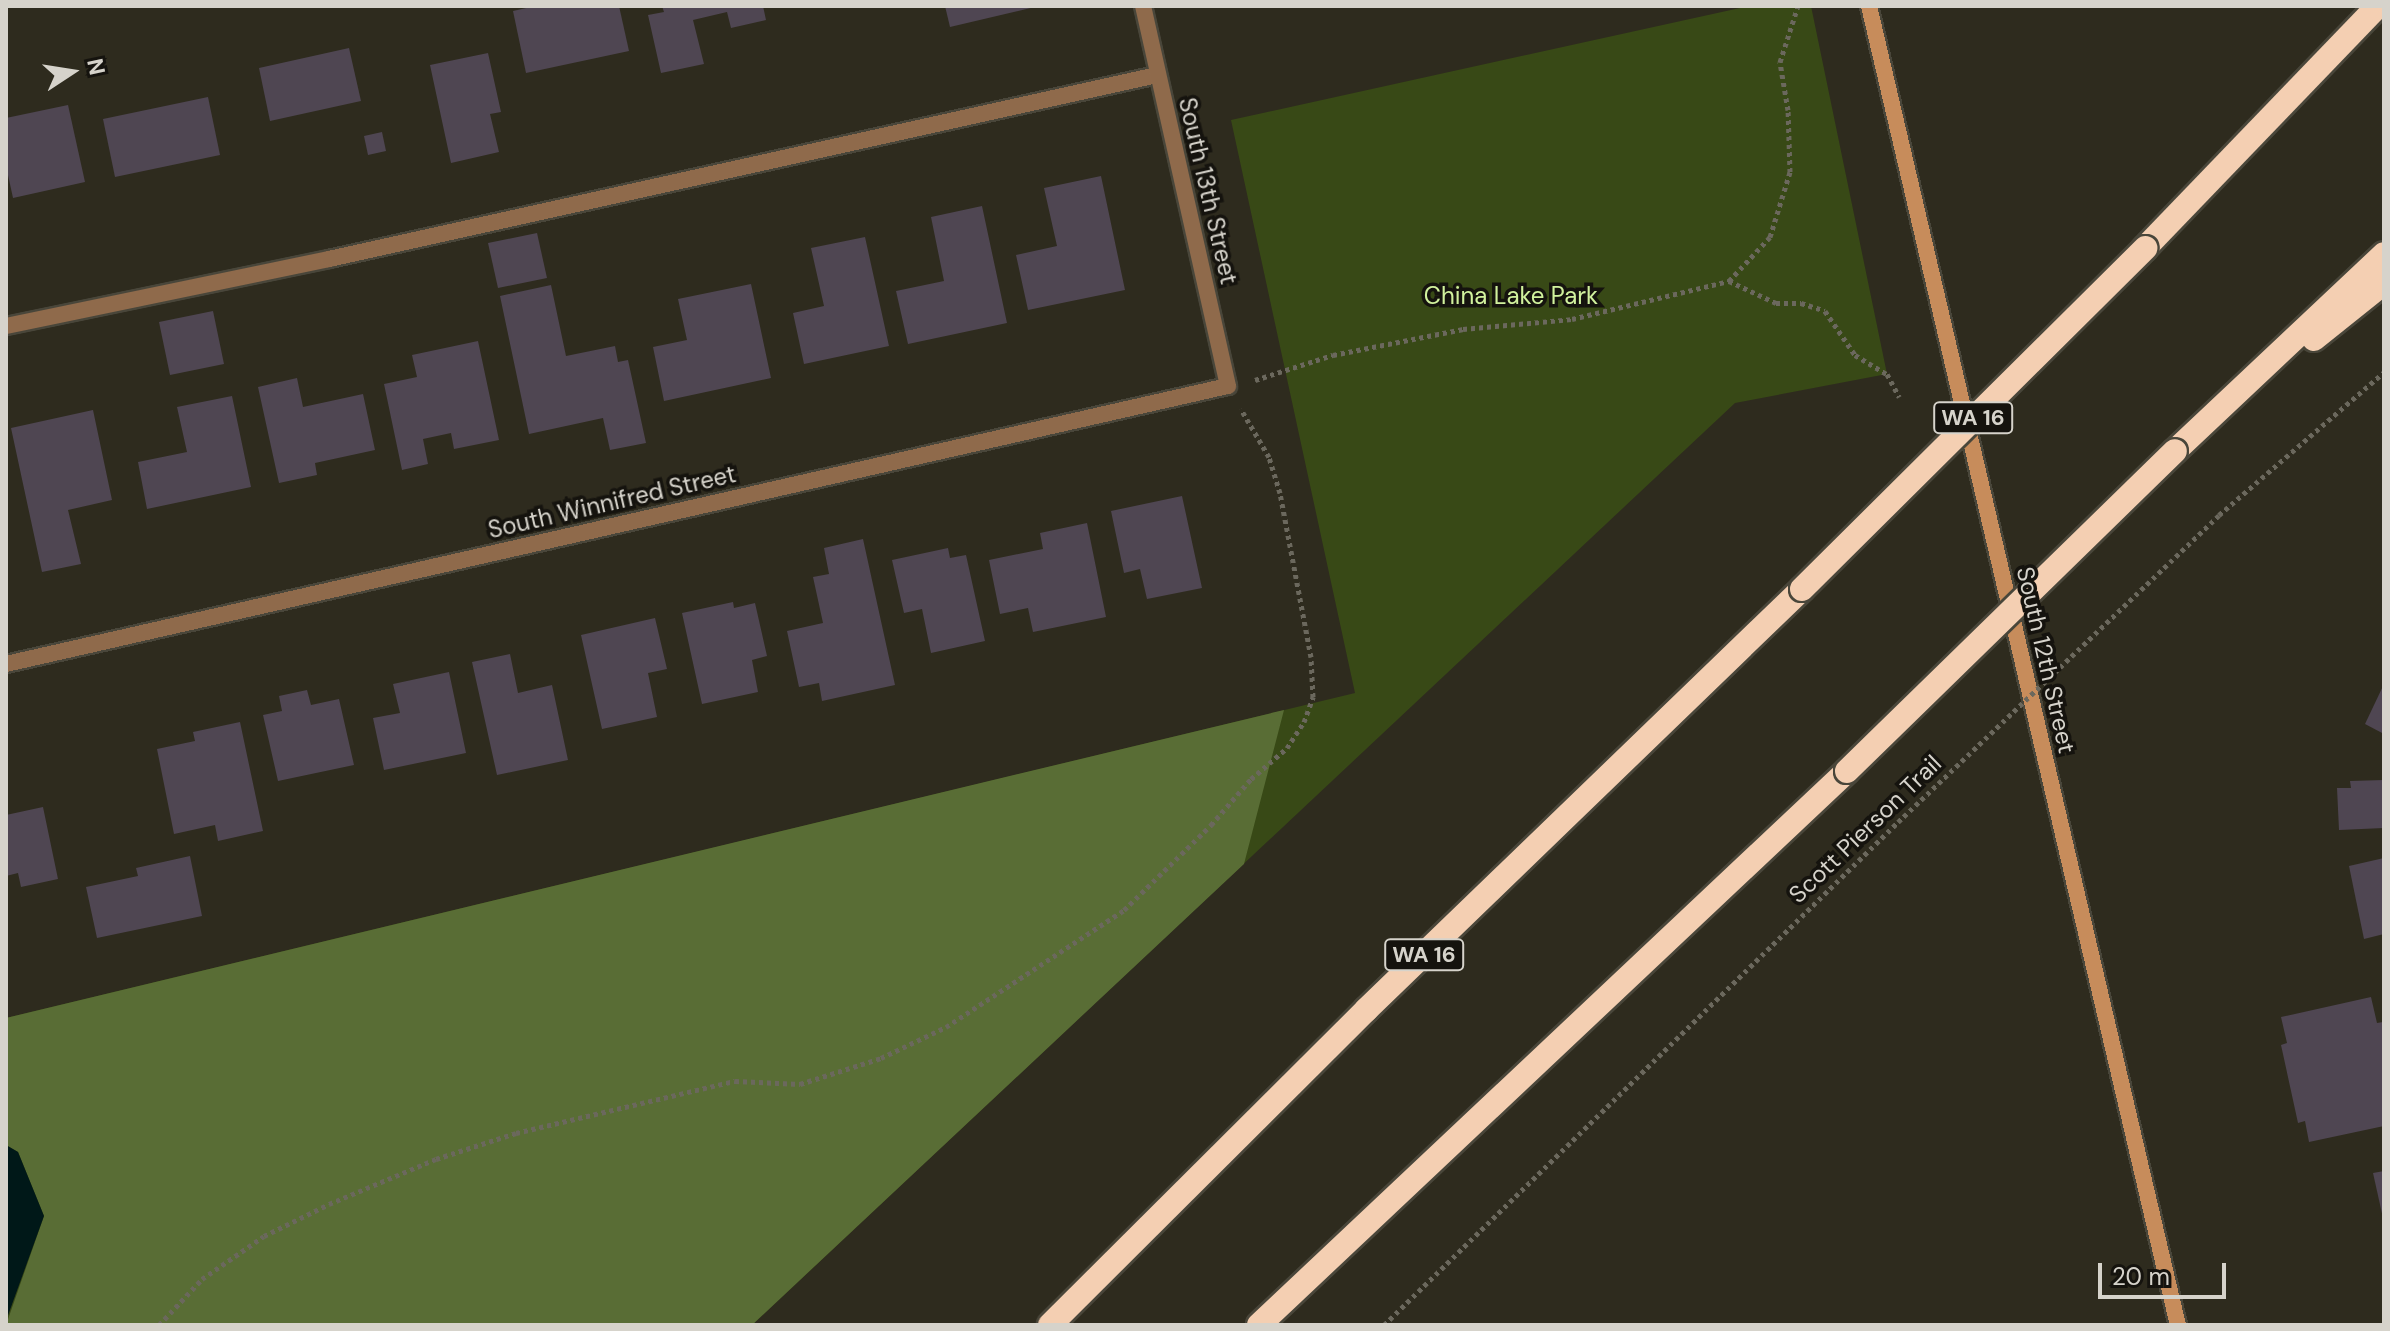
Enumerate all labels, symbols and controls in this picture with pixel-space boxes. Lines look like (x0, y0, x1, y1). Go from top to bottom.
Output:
north arrow (32, 32, 112, 112)
text: N (80, 56, 112, 78)
street label: South 13th Street (1173, 95, 1243, 287)
park label: China Lake Park (1424, 282, 1598, 310)
road number: WA 16 (1933, 400, 2013, 436)
street label: South Winnifred Street (485, 459, 739, 545)
street label: South 12th Street (2011, 564, 2081, 756)
street label: Scott Pierson Trail (1783, 749, 1947, 909)
road number: WA 16 (1384, 937, 1464, 973)
scale bar (2102, 1247, 2230, 1297)
text: 20 m (2112, 1261, 2170, 1292)

